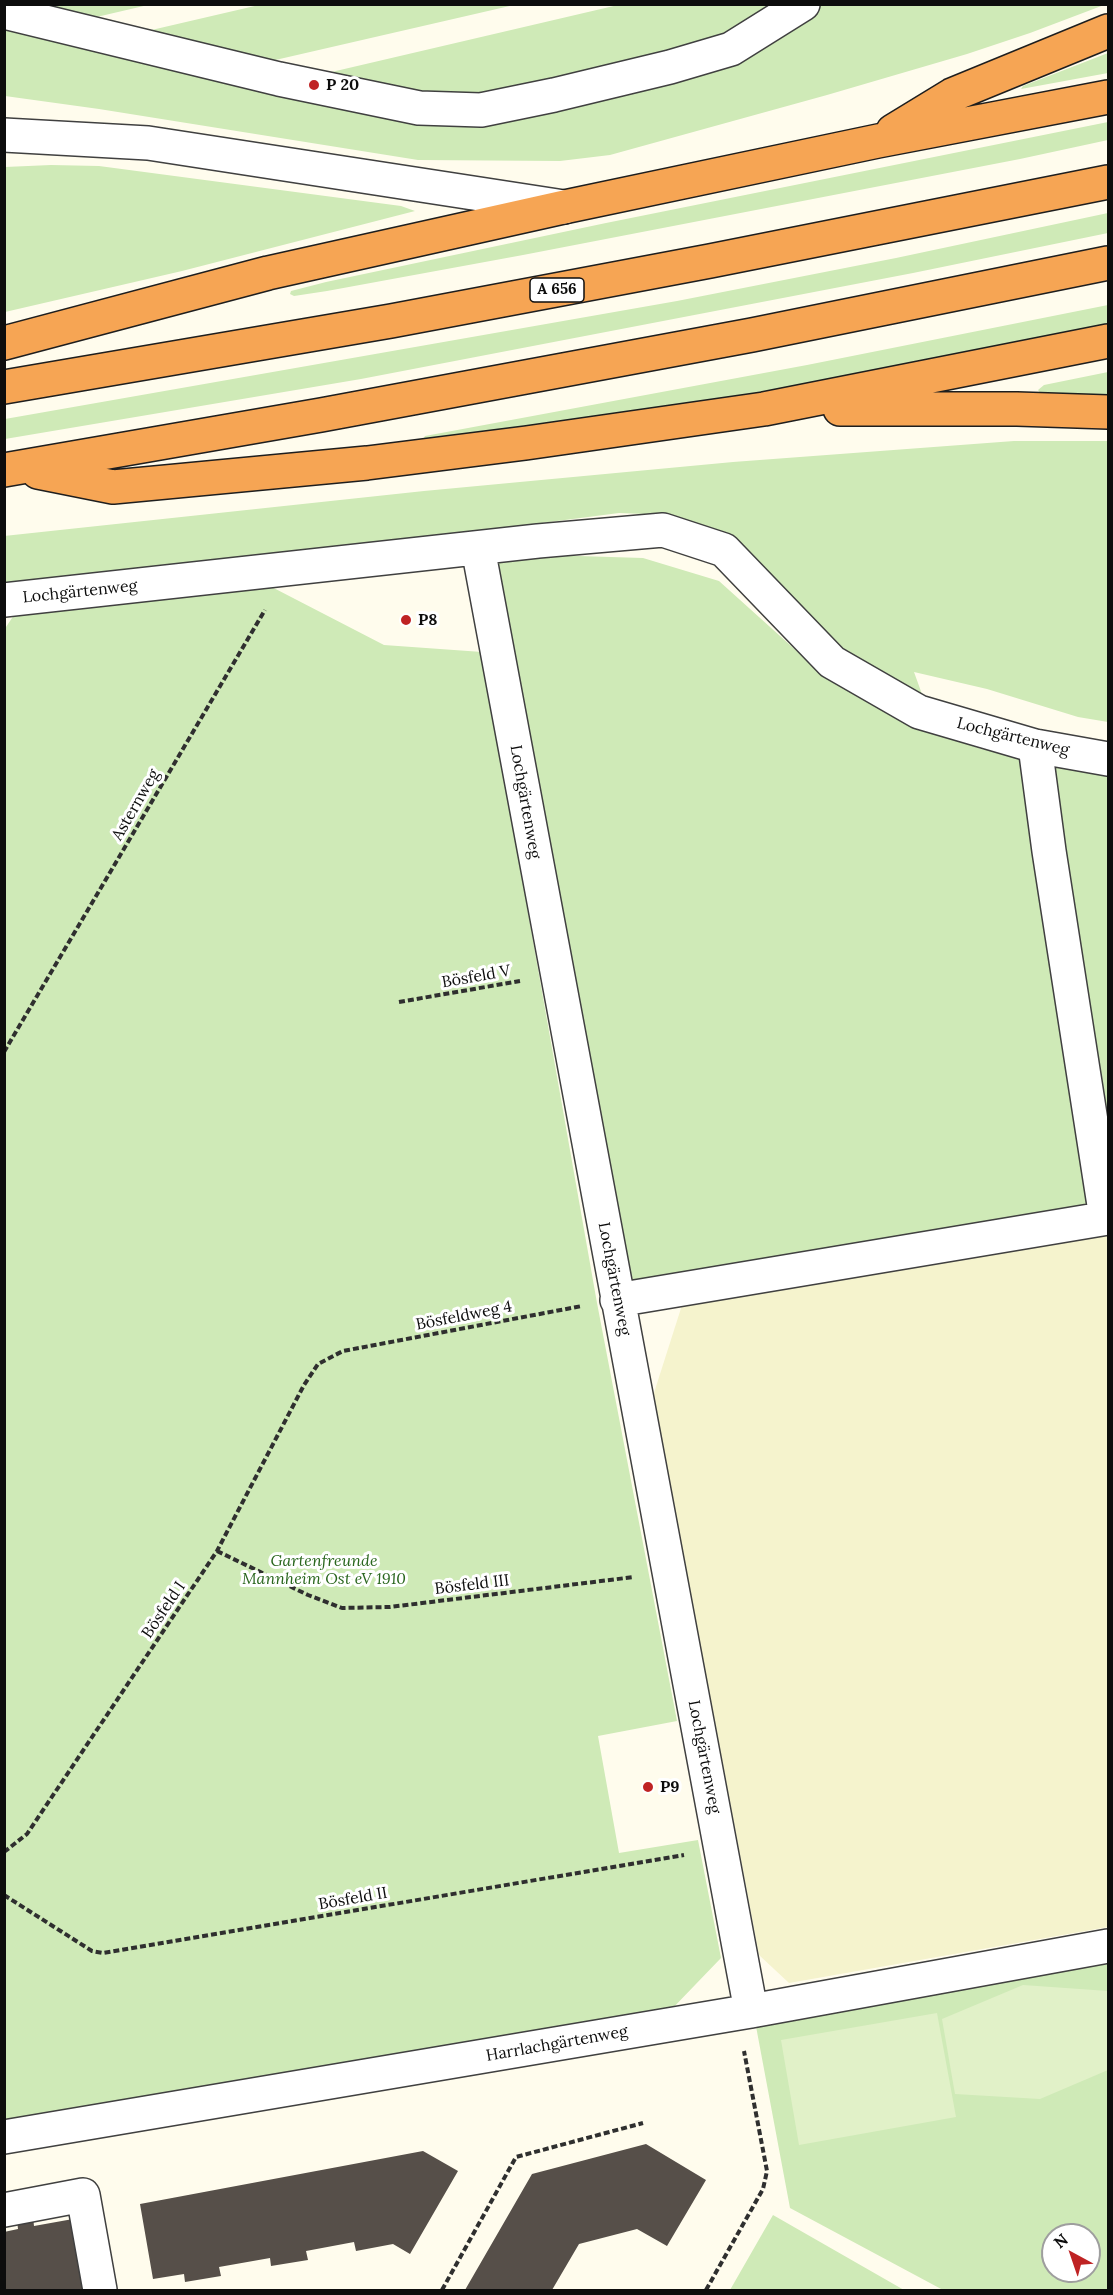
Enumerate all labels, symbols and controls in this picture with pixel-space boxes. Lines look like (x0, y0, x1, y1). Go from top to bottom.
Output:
place label: P 20 (326, 75, 359, 95)
marker: P 20 (307, 78, 321, 92)
road number: A 656 (530, 278, 584, 302)
street label: Lochgärtenweg (22, 576, 138, 608)
place label: P8 (418, 610, 437, 630)
marker: P8 (399, 613, 413, 627)
street label: Lochgärtenweg (955, 714, 1071, 760)
street label: Lochgärtenweg (506, 744, 544, 860)
street label: Asternweg (108, 766, 164, 844)
street label: Bösfeld V (440, 962, 512, 992)
street label: Lochgärtenweg (594, 1221, 634, 1337)
street label: Bösfeldweg 4 (414, 1297, 514, 1335)
park label: Gartenfreunde Mannheim Ost eV 1910 (242, 1551, 406, 1589)
street label: Bösfeld III (434, 1571, 510, 1599)
street label: Bösfeld I (138, 1578, 190, 1642)
street label: Lochgärtenweg (684, 1699, 724, 1815)
place label: P9 (660, 1777, 679, 1797)
marker: P9 (641, 1780, 655, 1794)
street label: Bösfeld II (317, 1884, 389, 1914)
street label: Harrlachgärtenweg (485, 2022, 629, 2066)
north arrow (1041, 2223, 1101, 2283)
text: N (1050, 2229, 1072, 2252)

